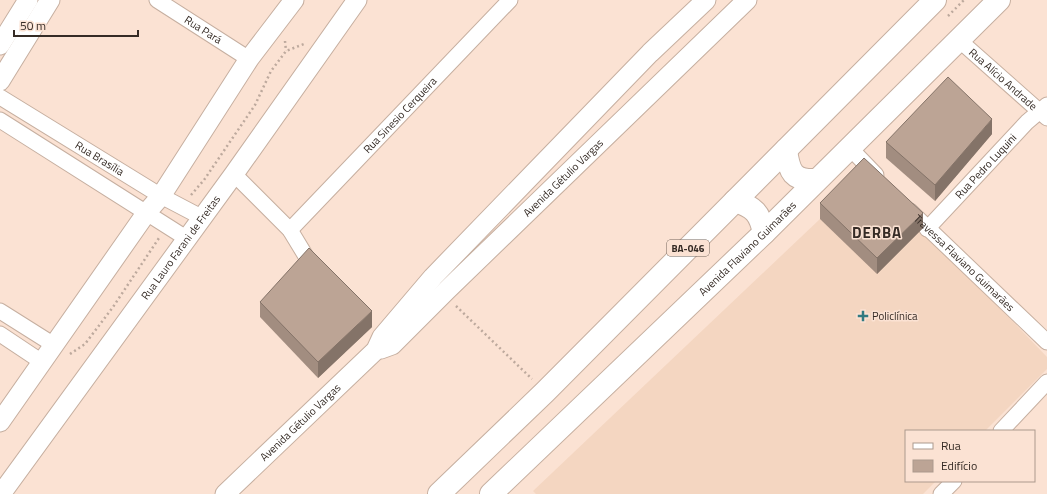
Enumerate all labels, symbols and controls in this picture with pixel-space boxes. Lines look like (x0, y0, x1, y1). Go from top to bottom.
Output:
scale bar (14, 12, 138, 38)
street label: Rua Pará (181, 12, 226, 48)
text: 50 m (20, 16, 46, 35)
street label: Rua Alício Andrade (965, 44, 1041, 114)
street label: Rua Sinesio Cerqueira (359, 73, 441, 157)
street label: Rua Pedro Luquini (951, 130, 1020, 202)
street label: Avenida Gétulio Vargas (519, 135, 607, 220)
street label: Rua Brasília (72, 137, 128, 180)
street label: Rua Lauro Farani de Freitas (137, 192, 224, 303)
street label: Avenida Flaviano Guimarães (695, 197, 800, 299)
street label: Travessa Flaviano Guimarães (910, 211, 1018, 315)
district label: DERBA (852, 221, 902, 244)
road number: BA-046 (667, 240, 709, 256)
place label: Policlínica (872, 308, 918, 324)
marker: Policlínica (857, 310, 869, 322)
street label: Avenida Gétulio Vargas (256, 380, 344, 465)
legend (905, 430, 1035, 482)
text: Rua (941, 436, 961, 455)
text: Edifício (941, 456, 977, 475)

